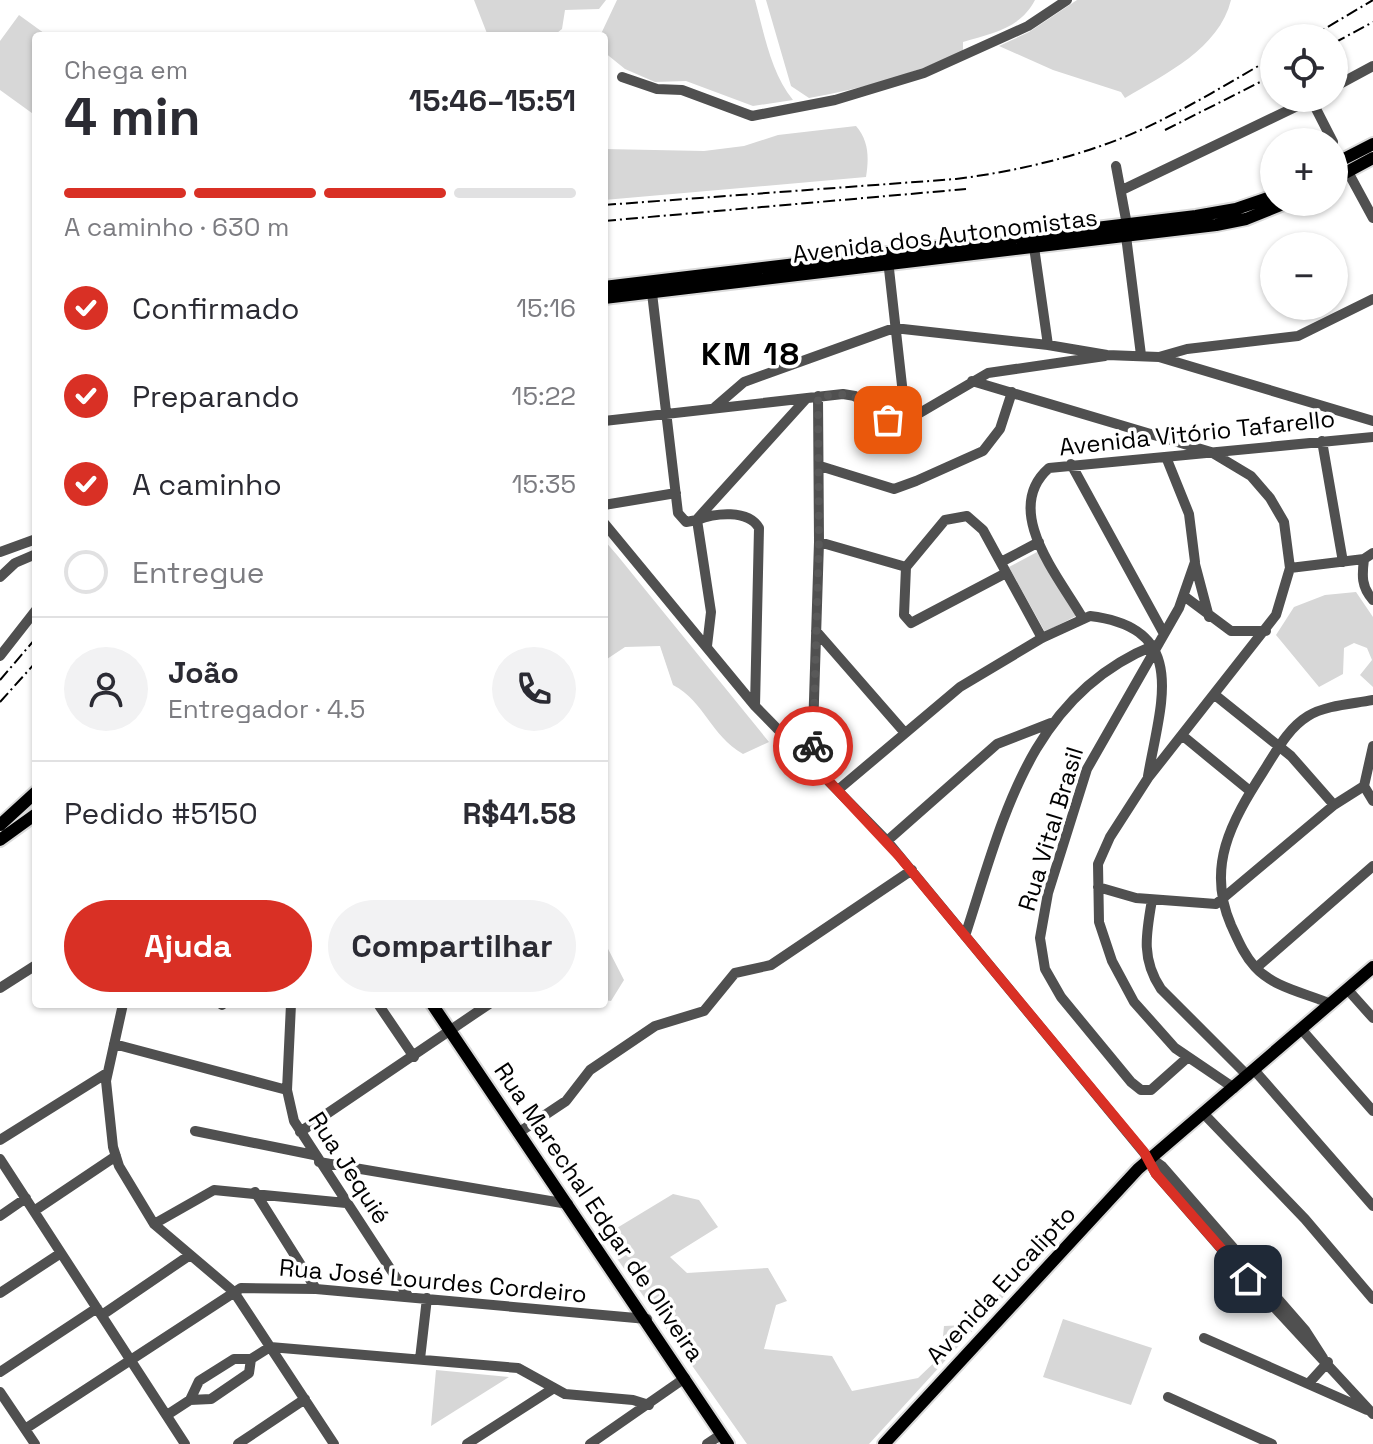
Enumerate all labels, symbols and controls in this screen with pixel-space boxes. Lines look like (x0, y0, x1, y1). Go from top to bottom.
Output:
map controls (1260, 24, 1348, 320)
button: locate (1260, 24, 1348, 112)
text: Chega em (64, 53, 188, 87)
text: 15:46–15:51 (409, 81, 576, 120)
text: 4 min (64, 84, 201, 150)
button: + (1260, 128, 1348, 216)
street label: Avenida dos Autonomistas (791, 201, 1099, 270)
text: A caminho · 630 m (64, 210, 289, 244)
button: − (1260, 232, 1348, 320)
icon: check (64, 286, 108, 330)
text: Confirmado (132, 289, 299, 328)
text: 15:16 (516, 291, 576, 325)
district label: KM 18 (701, 334, 801, 374)
icon: check (64, 374, 108, 418)
text: Preparando (132, 377, 299, 416)
text: 15:22 (512, 379, 576, 413)
pin (854, 386, 922, 454)
icon: bag (866, 398, 910, 442)
street label: Avenida Vitório Tafarello (1057, 403, 1336, 462)
icon: check (64, 462, 108, 506)
text: A caminho (132, 465, 282, 504)
text: 15:35 (512, 467, 576, 501)
text: Entregue (132, 553, 265, 592)
button: person (64, 647, 148, 731)
button: phone (492, 647, 576, 731)
text: João (168, 653, 239, 692)
text: Entregador · 4.5 (168, 692, 365, 726)
courier (773, 706, 853, 786)
icon: bike (791, 724, 835, 768)
street label: Rua Vital Brasil (1011, 743, 1090, 915)
text: Pedido #5150 (64, 794, 258, 833)
text: R$41.58 (462, 794, 576, 833)
button: Ajuda (64, 900, 312, 992)
button: Compartilhar (328, 900, 576, 992)
street label: Rua Marechal Edgar de Oliveira (488, 1056, 711, 1367)
street label: Rua Jequié (302, 1106, 397, 1230)
street label: Avenida Eucalipto (919, 1199, 1082, 1371)
pin (1214, 1245, 1282, 1313)
street label: Rua José Lourdes Cordeiro (278, 1252, 588, 1309)
icon: home (1226, 1257, 1270, 1301)

